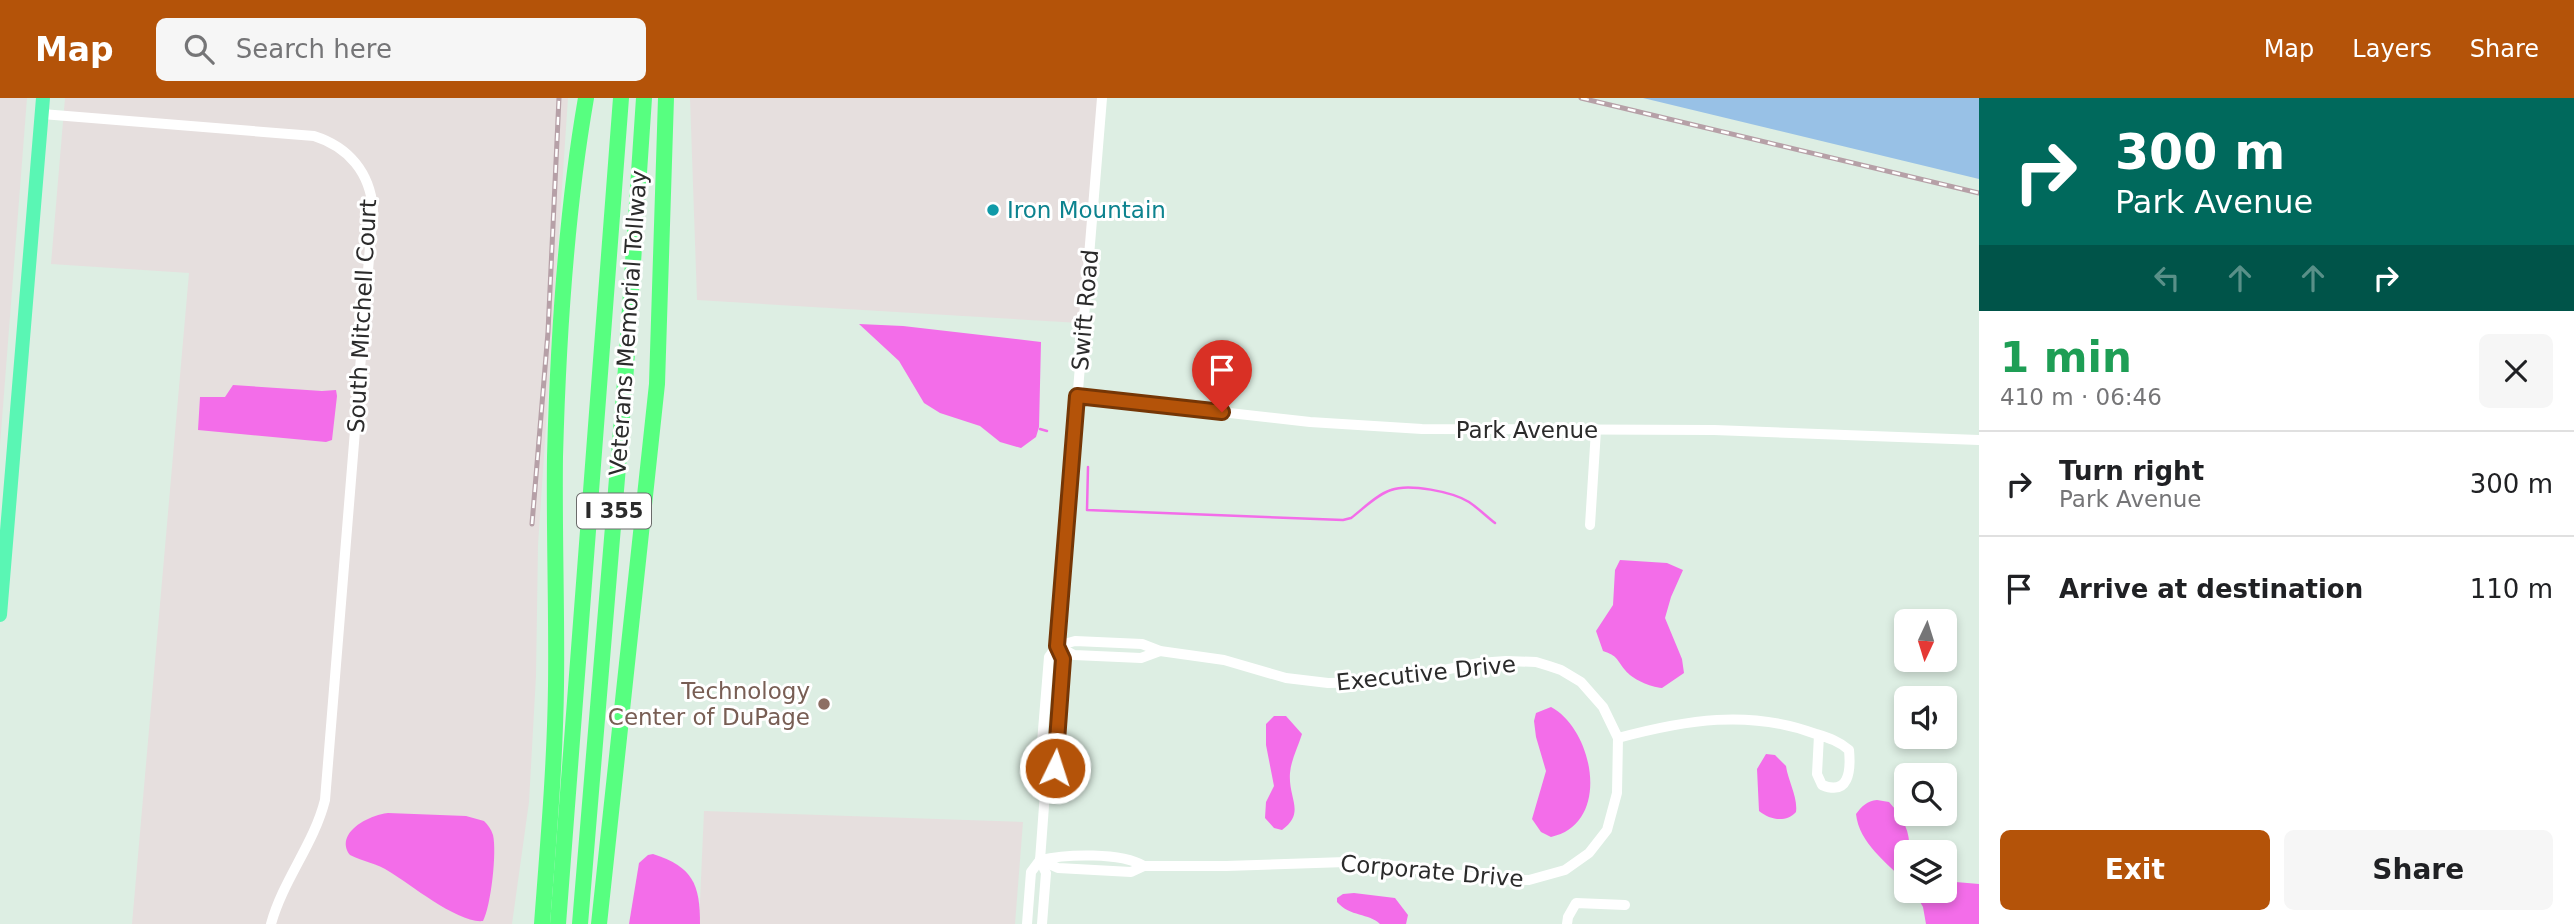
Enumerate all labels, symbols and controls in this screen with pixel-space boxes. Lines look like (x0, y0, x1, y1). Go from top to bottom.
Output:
search box (156, 18, 646, 81)
text: Map (35, 30, 114, 69)
icon: search (180, 30, 218, 68)
text: Search here (236, 34, 392, 64)
text: Map (2264, 35, 2314, 63)
text: Layers (2352, 35, 2432, 63)
text: Share (2470, 35, 2539, 63)
text: 300 m (2115, 124, 2285, 181)
icon: right (2000, 126, 2091, 217)
street label: Veterans Memorial Tollway (604, 169, 652, 477)
text: Park Avenue (2115, 183, 2313, 221)
place label: Iron Mountain (1007, 197, 1166, 223)
street label: South Mitchell Court (343, 198, 381, 434)
marker: Iron Mountain (985, 202, 1001, 218)
street label: Swift Road (1067, 248, 1103, 372)
icon: left (2148, 259, 2186, 297)
icon: ahead (2221, 259, 2259, 297)
icon: ahead (2294, 259, 2332, 297)
icon: right (2367, 259, 2405, 297)
text: 1 min (2000, 333, 2132, 382)
button: close (2479, 334, 2553, 408)
pin (1192, 340, 1252, 412)
icon: arrive (1203, 351, 1241, 389)
text: 410 m · 06:46 (2000, 384, 2162, 410)
street label: Park Avenue (1456, 417, 1598, 443)
text: Turn right (2059, 456, 2204, 486)
icon: right (2000, 465, 2038, 503)
text: 300 m (2470, 469, 2553, 499)
text: Park Avenue (2059, 486, 2201, 512)
road number: I 355 (577, 494, 651, 528)
icon: arrive (2000, 570, 2038, 608)
text: Arrive at destination (2059, 574, 2363, 604)
text: 110 m (2470, 574, 2553, 604)
north arrow (1894, 609, 1956, 672)
map controls (1894, 609, 1957, 903)
street label: Executive Drive (1335, 651, 1517, 695)
place label: Technology Center of DuPage (608, 678, 810, 730)
button: sound (1894, 686, 1957, 749)
marker: Technology Center of DuPage (816, 696, 832, 712)
position arrow (1018, 731, 1092, 805)
button: search (1894, 763, 1957, 826)
button: Exit (2000, 830, 2270, 910)
button: Share (2284, 830, 2553, 910)
button: layers (1894, 840, 1957, 903)
street label: Corporate Drive (1339, 850, 1525, 892)

